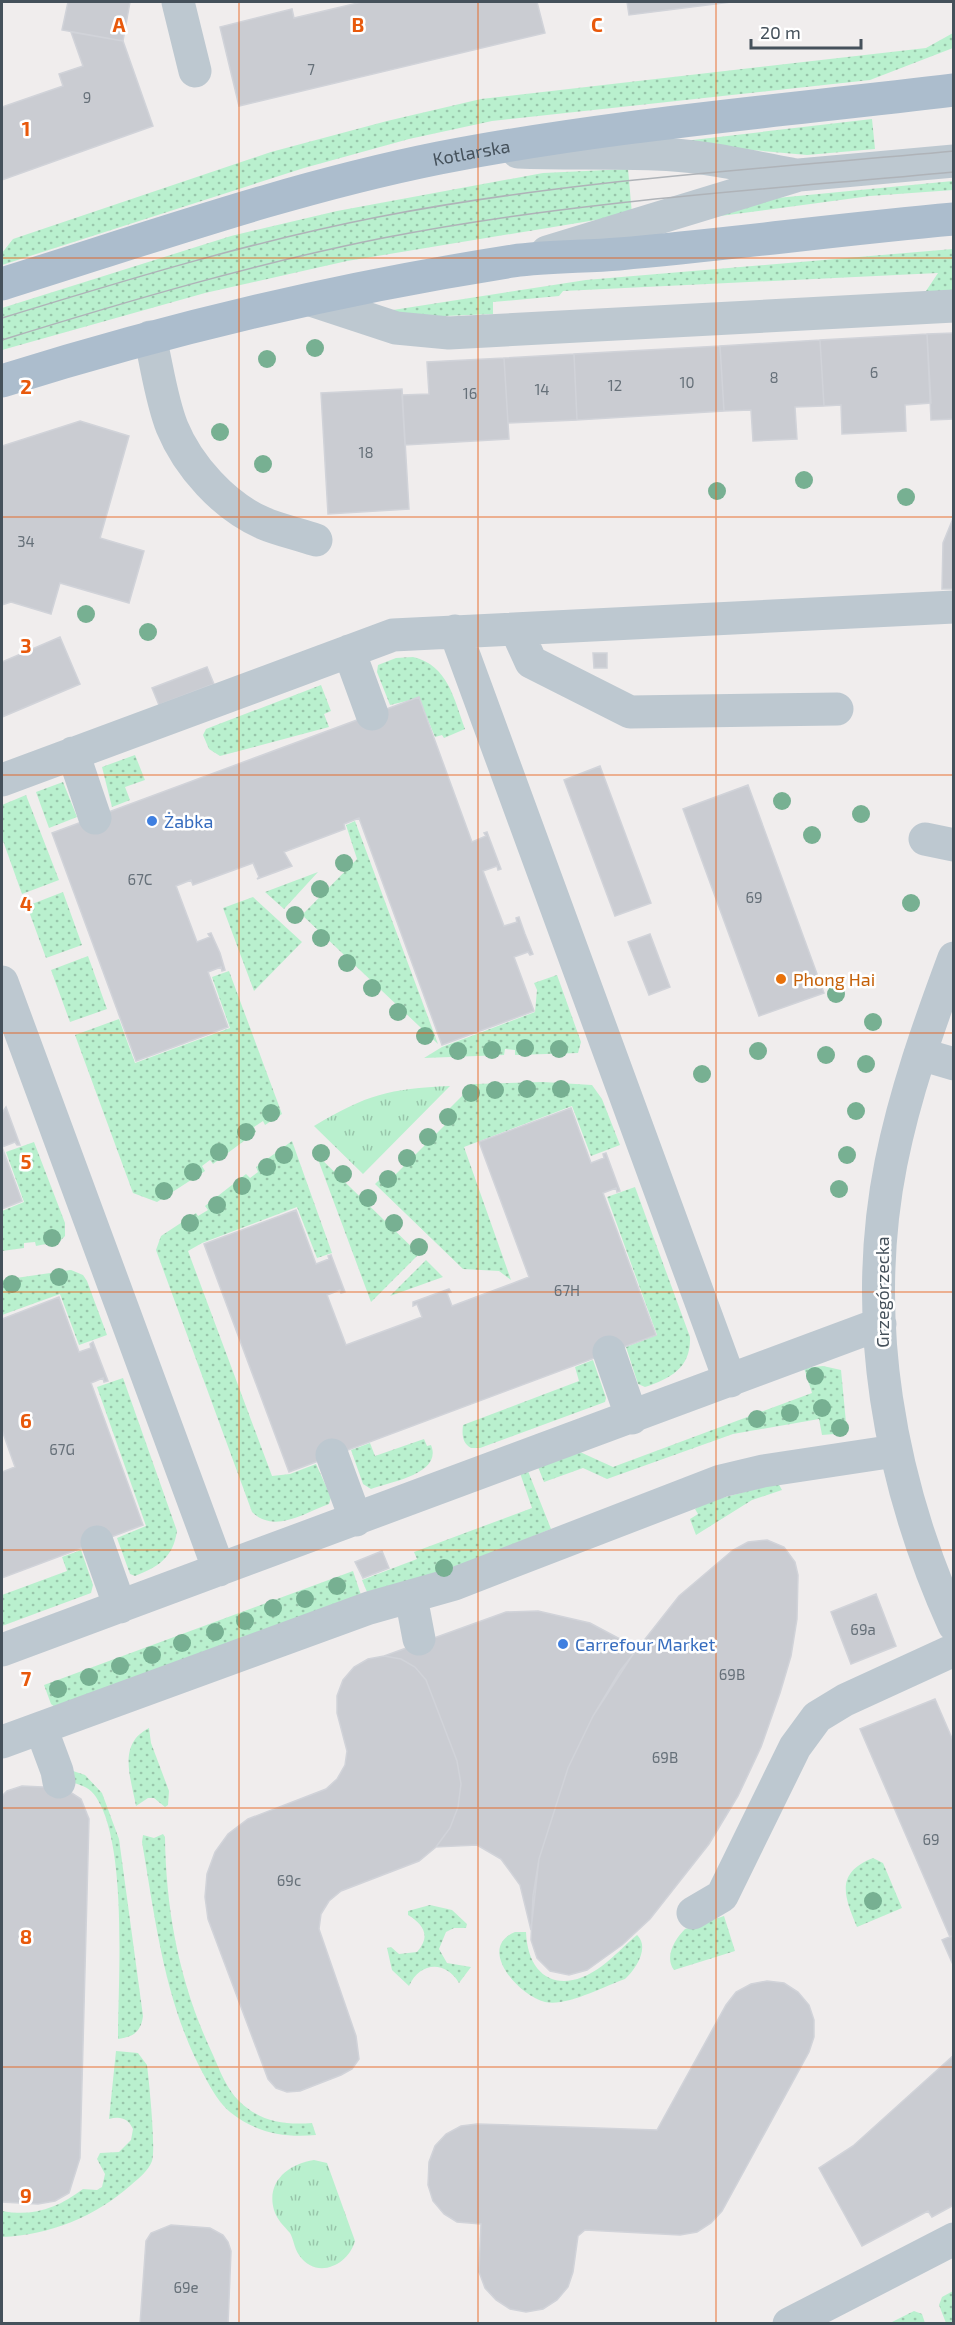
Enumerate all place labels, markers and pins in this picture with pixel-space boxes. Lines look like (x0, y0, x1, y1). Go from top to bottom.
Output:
place label: Żabka (164, 810, 213, 832)
marker: Żabka (145, 814, 159, 828)
place label: Phong Hai (793, 968, 875, 990)
marker: Phong Hai (774, 972, 788, 986)
place label: Carrefour Market (575, 1633, 715, 1655)
marker: Carrefour Market (556, 1637, 570, 1651)

